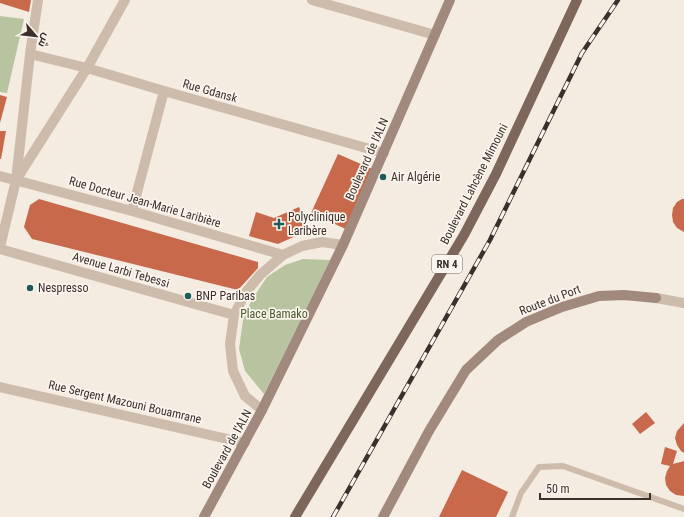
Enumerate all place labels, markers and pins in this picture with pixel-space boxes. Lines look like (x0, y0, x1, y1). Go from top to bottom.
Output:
place label: Air Algérie (391, 170, 441, 184)
marker: Air Algérie (378, 172, 388, 182)
place label: Polyclinique Laribère (288, 210, 346, 238)
marker: Polyclinique Laribère (273, 218, 285, 230)
place label: Nespresso (38, 281, 89, 295)
marker: Nespresso (25, 283, 35, 293)
place label: BNP Paribas (196, 289, 255, 303)
marker: BNP Paribas (183, 291, 193, 301)

